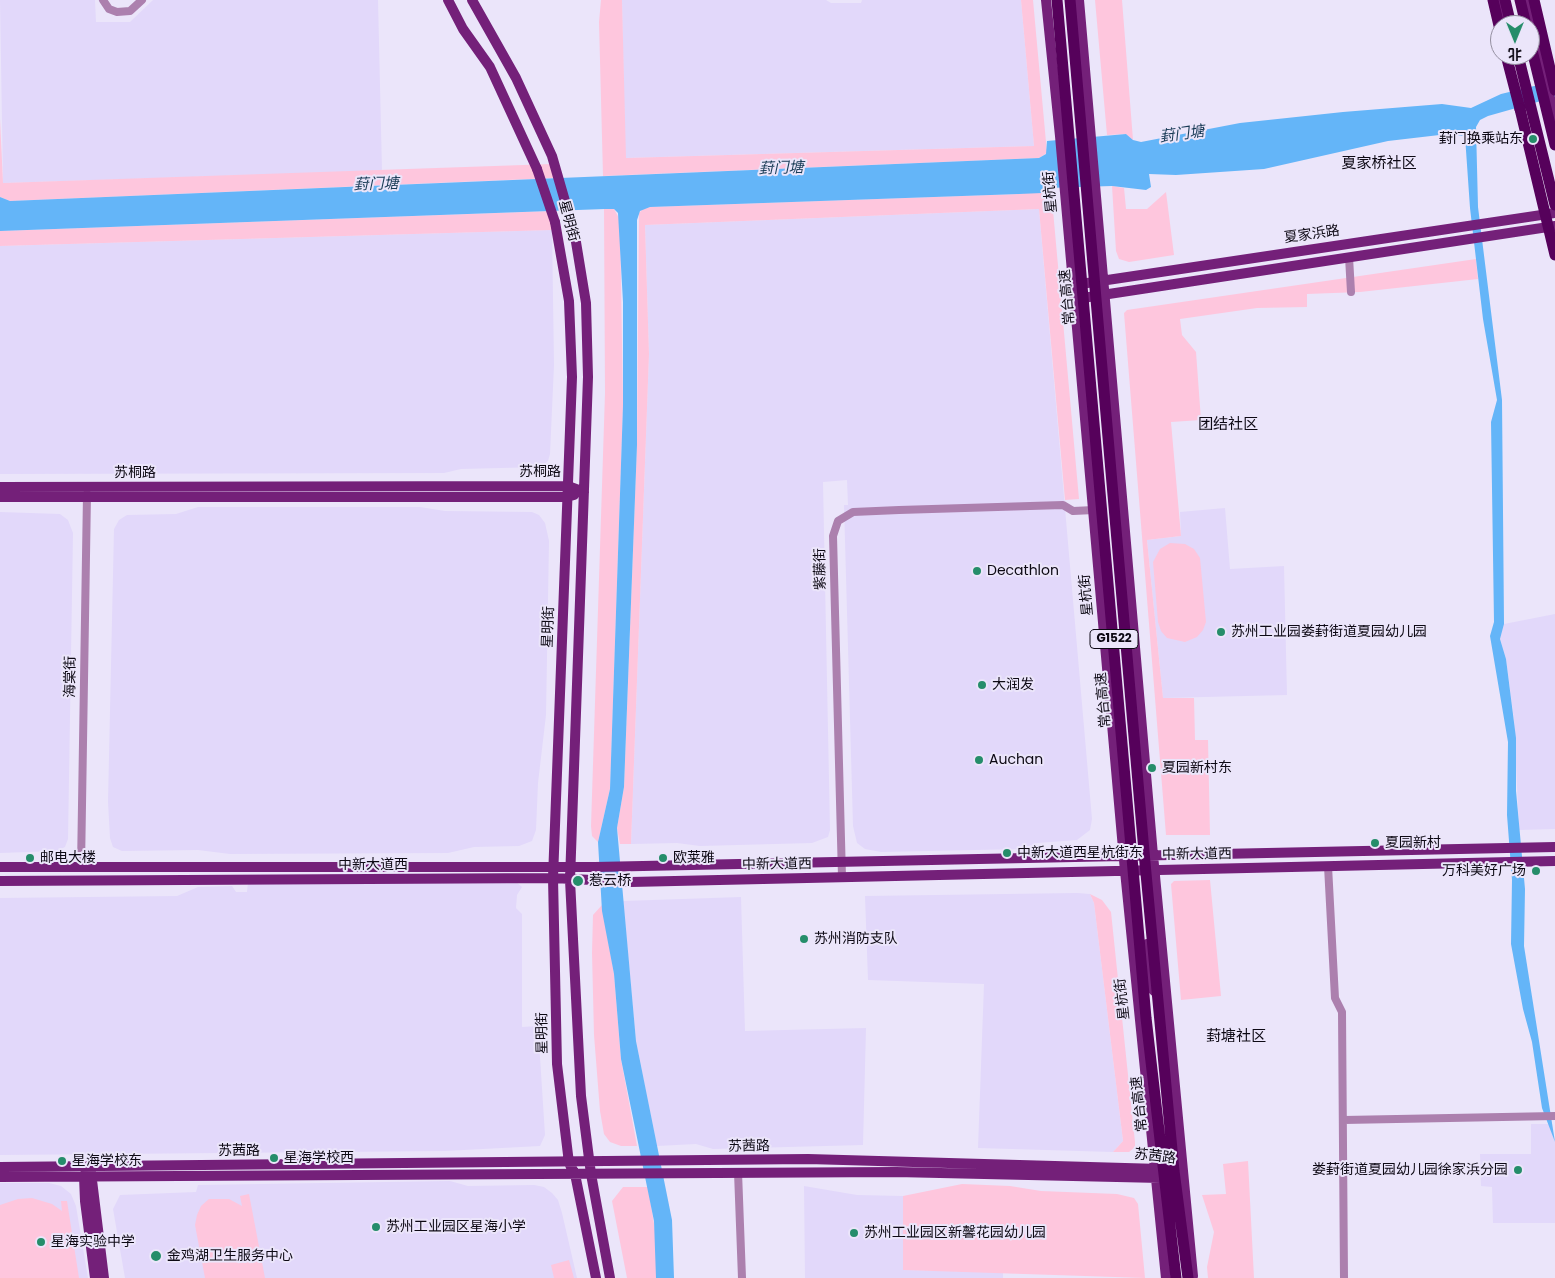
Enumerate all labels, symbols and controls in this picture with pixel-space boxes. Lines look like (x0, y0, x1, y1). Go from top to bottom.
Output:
north arrow (1490, 15, 1540, 65)
text: 北 (1508, 44, 1522, 64)
water label: 葑门塘 (1158, 123, 1206, 147)
place label: 葑门换乘站东 (1439, 131, 1523, 147)
marker: 葑门换乘站东 (1527, 133, 1539, 145)
district label: 夏家桥社区 (1342, 155, 1416, 173)
water label: 葑门塘 (758, 159, 804, 179)
street label: 星杭街 (1041, 170, 1061, 214)
water label: 葑门塘 (353, 175, 399, 195)
street label: 星明街 (554, 199, 582, 243)
street label: 夏家浜路 (1283, 223, 1341, 247)
street label: 常台高速 (1057, 268, 1079, 326)
district label: 团结社区 (1198, 416, 1258, 434)
street label: 苏桐路 (519, 464, 561, 480)
street label: 苏桐路 (114, 465, 156, 481)
street label: 紫藤街 (812, 548, 830, 590)
place label: Decathlon (987, 563, 1059, 579)
marker: Decathlon (971, 565, 983, 577)
street label: 星杭街 (1077, 573, 1097, 617)
street label: 星明街 (540, 606, 558, 648)
place label: 苏州工业园娄葑街道夏园幼儿园 (1231, 624, 1427, 640)
marker: 苏州工业园娄葑街道夏园幼儿园 (1215, 626, 1227, 638)
road number: G1522 (1090, 630, 1138, 648)
street label: 海棠街 (62, 656, 80, 698)
street label: 常台高速 (1093, 671, 1115, 729)
place label: 大润发 (992, 677, 1034, 693)
marker: 大润发 (976, 679, 988, 691)
place label: Auchan (989, 752, 1043, 768)
marker: Auchan (973, 754, 985, 766)
place label: 夏园新村东 (1162, 760, 1232, 776)
marker: 夏园新村东 (1146, 762, 1158, 774)
place label: 夏园新村 (1385, 835, 1441, 851)
marker: 夏园新村 (1369, 837, 1381, 849)
place label: 中新大道西星杭街东 (1017, 845, 1143, 861)
street label: 中新大道西 (1162, 846, 1232, 864)
marker: 中新大道西星杭街东 (1001, 847, 1013, 859)
place label: 邮电大楼 (40, 850, 96, 866)
place label: 欧莱雅 (673, 850, 715, 866)
marker: 邮电大楼 (24, 852, 36, 864)
marker: 欧莱雅 (657, 852, 669, 864)
street label: 中新大道西 (742, 856, 812, 874)
street label: 中新大道西 (338, 857, 408, 873)
place label: 万科美好广场 (1442, 863, 1526, 879)
marker: 万科美好广场 (1530, 865, 1542, 877)
place label: 惹云桥 (589, 873, 631, 889)
marker: 惹云桥 (571, 874, 585, 888)
place label: 苏州消防支队 (814, 931, 898, 947)
marker: 苏州消防支队 (798, 933, 810, 945)
street label: 星杭街 (1112, 977, 1134, 1021)
street label: 星明街 (534, 1012, 552, 1054)
district label: 葑塘社区 (1206, 1028, 1266, 1046)
street label: 常台高速 (1129, 1075, 1151, 1133)
street label: 苏茜路 (728, 1138, 770, 1156)
street label: 苏茜路 (218, 1143, 260, 1159)
street label: 苏茜路 (1133, 1146, 1177, 1168)
place label: 星海学校西 (284, 1150, 354, 1166)
marker: 星海学校西 (268, 1152, 280, 1164)
place label: 星海学校东 (72, 1153, 142, 1169)
marker: 星海学校东 (56, 1155, 68, 1167)
place label: 娄葑街道夏园幼儿园徐家浜分园 (1312, 1162, 1508, 1178)
marker: 娄葑街道夏园幼儿园徐家浜分园 (1512, 1164, 1524, 1176)
place label: 苏州工业园区星海小学 (386, 1219, 526, 1235)
marker: 苏州工业园区星海小学 (370, 1221, 382, 1233)
place label: 苏州工业园区新馨花园幼儿园 (864, 1225, 1046, 1241)
marker: 苏州工业园区新馨花园幼儿园 (848, 1227, 860, 1239)
place label: 星海实验中学 (51, 1234, 135, 1250)
marker: 星海实验中学 (35, 1236, 47, 1248)
place label: 金鸡湖卫生服务中心 (167, 1248, 293, 1264)
marker: 金鸡湖卫生服务中心 (149, 1249, 163, 1263)

